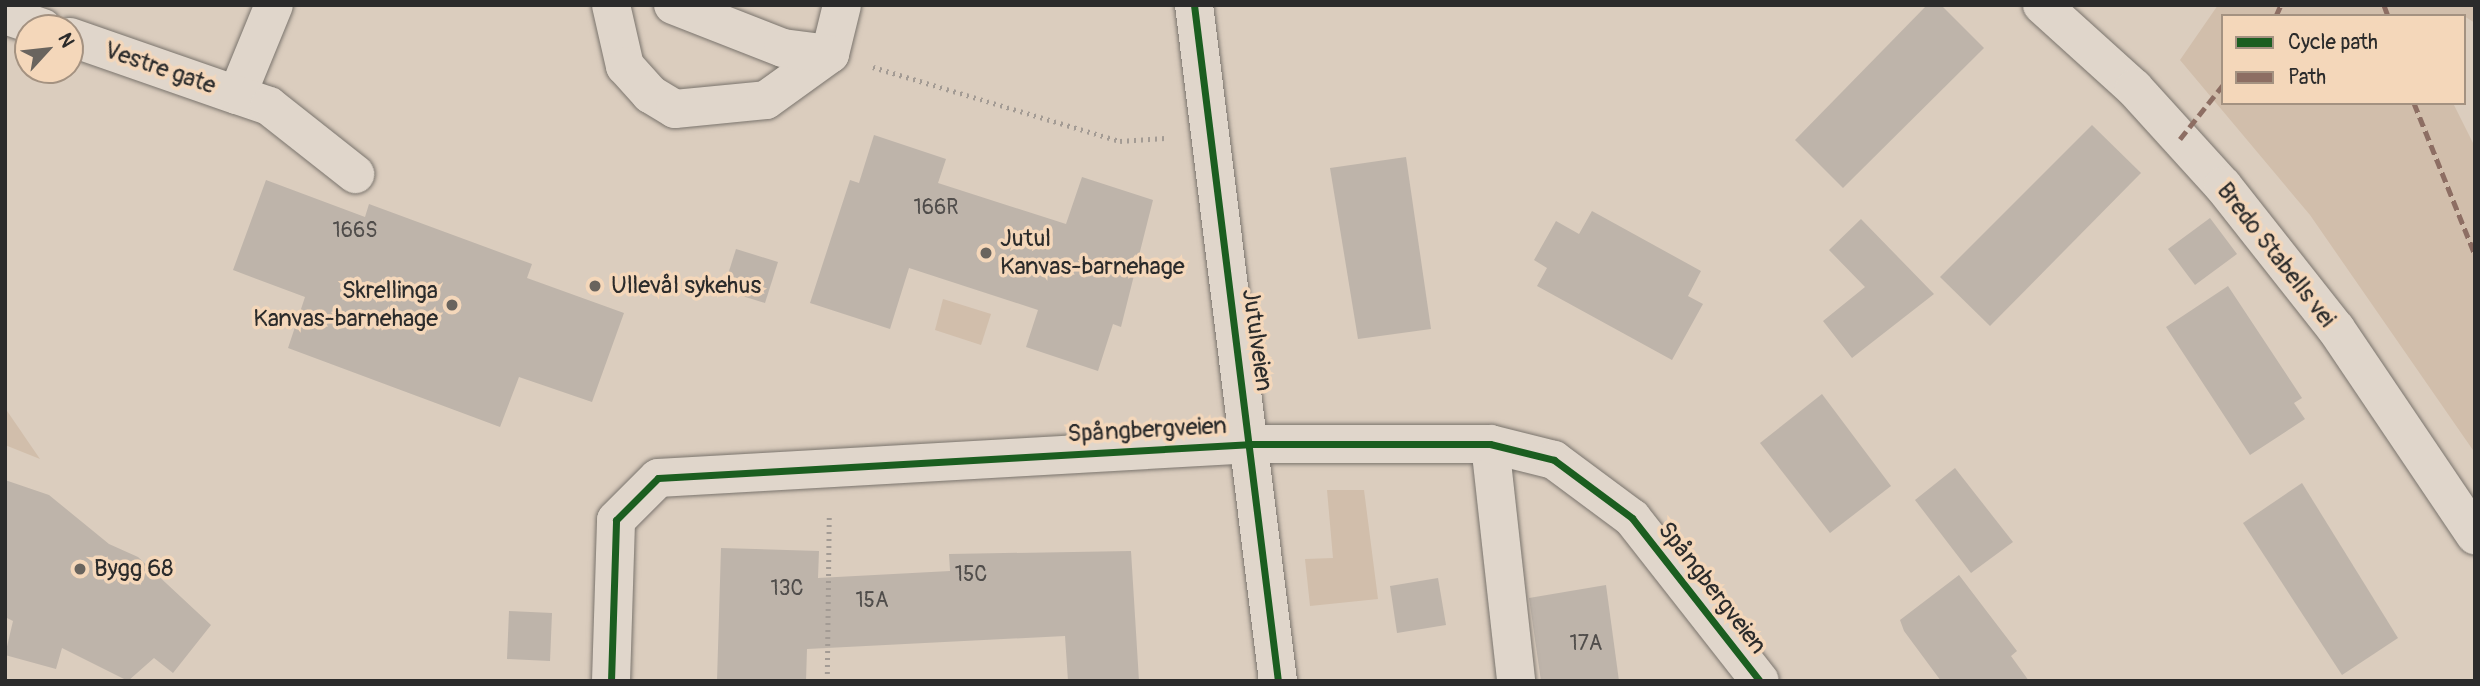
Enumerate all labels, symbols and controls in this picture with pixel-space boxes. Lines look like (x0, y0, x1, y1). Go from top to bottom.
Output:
north arrow (14, 14, 84, 84)
legend (2221, 14, 2466, 105)
text: N (52, 29, 80, 52)
text: Cycle path (2288, 29, 2378, 56)
street label: Vestre gate (101, 36, 219, 100)
text: Path (2288, 64, 2326, 91)
street label: Bredo Stabells vei (2211, 177, 2341, 333)
house number: 166R (914, 195, 958, 221)
house number: 166S (333, 218, 377, 244)
place label: Jutul Kanvas-barnehage (1000, 225, 1185, 281)
marker: Jutul Kanvas-barnehage (978, 245, 994, 261)
place label: Ullevål sykehus (611, 272, 761, 300)
marker: Ullevål sykehus (585, 276, 605, 296)
place label: Skrellinga Kanvas-barnehage (253, 277, 438, 333)
street label: Jutulveien (1236, 287, 1278, 393)
marker: Skrellinga Kanvas-barnehage (444, 297, 460, 313)
street label: Spångbergveien (1067, 411, 1227, 449)
street label: Spångbergveien (1652, 516, 1772, 660)
place label: Bygg 68 (94, 555, 173, 583)
marker: Bygg 68 (72, 561, 88, 577)
house number: 15C (955, 562, 987, 588)
house number: 13C (771, 576, 803, 602)
house number: 15A (855, 588, 889, 614)
house number: 17A (1570, 631, 1602, 657)

